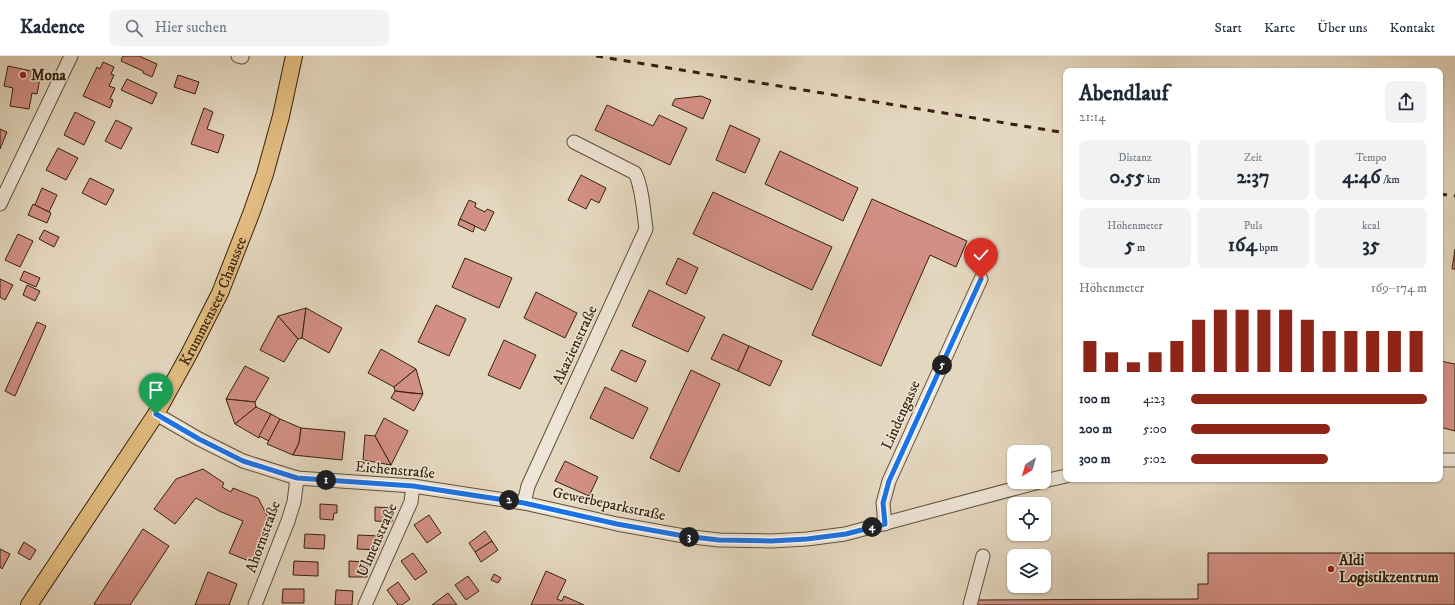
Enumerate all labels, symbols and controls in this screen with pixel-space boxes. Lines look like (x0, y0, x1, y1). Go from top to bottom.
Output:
search box (109, 10, 389, 46)
text: Kadence (20, 16, 85, 39)
icon: search (123, 17, 145, 39)
text: Hier suchen (155, 18, 227, 37)
text: Start (1215, 19, 1242, 37)
text: Karte (1264, 19, 1295, 37)
text: Über uns (1317, 19, 1367, 37)
text: Kontakt (1389, 19, 1435, 37)
place label: Mona (31, 66, 67, 85)
marker: Mona (18, 70, 28, 80)
text: Abendlauf (1079, 80, 1168, 107)
button: share (1385, 81, 1427, 123)
text: 21:14 (1079, 109, 1106, 125)
text: Distanz (1118, 151, 1152, 165)
text: Zeit (1244, 151, 1262, 165)
text: Tempo (1356, 151, 1386, 165)
text: 0.55 (1109, 165, 1145, 190)
text: 2:37 (1236, 165, 1270, 190)
text: 4:46 (1342, 165, 1381, 190)
text: km (1145, 173, 1161, 187)
text: /km (1381, 173, 1400, 187)
text: Höhenmeter (1107, 219, 1163, 233)
text: Puls (1244, 219, 1262, 233)
text: kcal (1362, 219, 1380, 233)
text: 5 (1125, 233, 1135, 258)
text: 164 (1228, 233, 1257, 258)
text: 35 (1362, 233, 1380, 258)
street label: Krummenseer Chaussee (175, 234, 251, 369)
pin (964, 238, 998, 279)
text: m (1135, 241, 1145, 255)
text: bpm (1257, 241, 1278, 255)
icon: check (970, 244, 992, 266)
text: Höhenmeter (1079, 280, 1144, 296)
text: 169–174 m (1371, 280, 1427, 296)
street label: Akazienstraße (548, 303, 602, 387)
pin: 5 (932, 355, 952, 375)
text: 5 (939, 358, 945, 372)
pin (139, 373, 173, 414)
street label: Lindengasse (877, 377, 925, 453)
icon: arrive (145, 379, 167, 401)
text: 100 m (1079, 391, 1110, 407)
text: 4:23 (1143, 391, 1165, 407)
text: 200 m (1079, 421, 1112, 437)
text: 5:00 (1143, 421, 1167, 437)
north arrow (1007, 445, 1051, 489)
map controls (1007, 445, 1051, 593)
text: 300 m (1079, 451, 1110, 467)
text: 5:02 (1143, 451, 1166, 467)
street label: Eichenstraße (354, 457, 436, 483)
pin: 1 (316, 470, 336, 490)
text: 1 (324, 473, 328, 487)
street label: Gewerbeparkstraße (551, 483, 667, 525)
pin: 2 (499, 490, 519, 510)
text: 2 (506, 493, 512, 507)
button: locate (1007, 497, 1051, 541)
street label: Ahornstraße (241, 498, 285, 576)
street label: Ulmenstraße (352, 500, 402, 580)
pin: 4 (862, 517, 882, 537)
text: 4 (869, 520, 875, 534)
pin: 3 (679, 527, 699, 547)
text: 3 (687, 530, 691, 544)
button: layers (1007, 549, 1051, 593)
place label: Aldi Logistikzentrum (1338, 551, 1439, 587)
marker: Aldi Logistikzentrum (1326, 564, 1336, 574)

